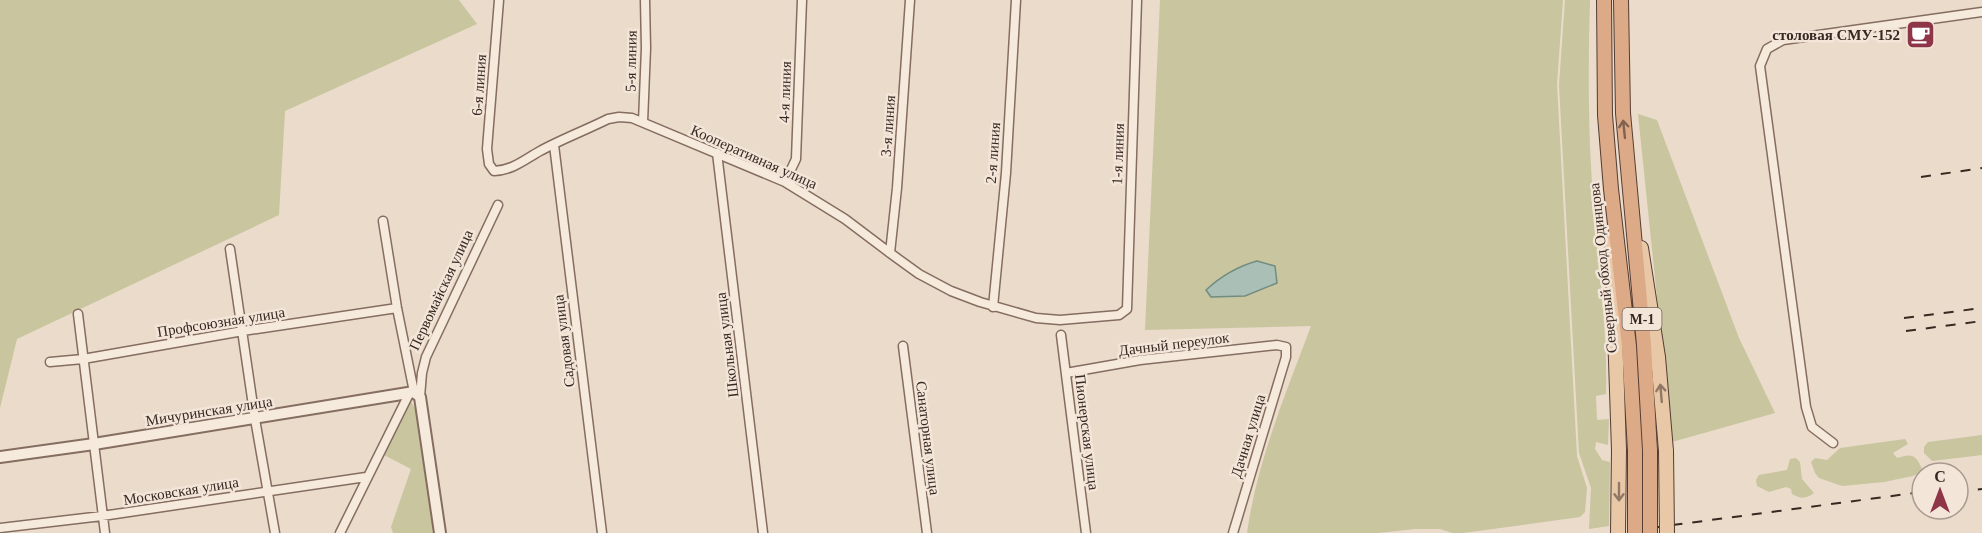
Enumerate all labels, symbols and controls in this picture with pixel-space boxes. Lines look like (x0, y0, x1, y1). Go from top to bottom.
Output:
cafe icon: столовая СМУ-152 (1905, 19, 1937, 51)
place label: столовая СМУ-152 (1772, 27, 1900, 43)
street label: 5-я линия (622, 30, 640, 92)
street label: 6-я линия (469, 54, 489, 116)
street label: 4-я линия (776, 61, 794, 123)
street label: 3-я линия (878, 95, 898, 157)
one-way arrow (1618, 120, 1629, 140)
street label: Кооперативная улица (688, 122, 820, 192)
street label: 2-я линия (983, 122, 1003, 184)
street label: 1-я линия (1109, 123, 1127, 185)
street label: Северный обход Одинцова (1586, 182, 1620, 354)
street label: Первомайская улица (406, 227, 476, 353)
street label: Школьная улица (713, 291, 741, 398)
street label: Садовая улица (550, 294, 578, 388)
street label: Профсоюзная улица (156, 304, 286, 340)
road number: М-1 (1622, 308, 1662, 330)
street label: Дачный переулок (1118, 329, 1231, 359)
street label: Пионерская улица (1072, 373, 1102, 491)
street label: Санаторная улица (913, 380, 943, 496)
one-way arrow (1655, 383, 1666, 403)
street label: Дачная улица (1228, 392, 1268, 480)
street label: Мичуринская улица (145, 393, 274, 429)
north arrow (1910, 461, 1970, 521)
text: С (1934, 468, 1946, 485)
street label: Московская улица (122, 474, 240, 508)
one-way arrow (1613, 481, 1625, 501)

